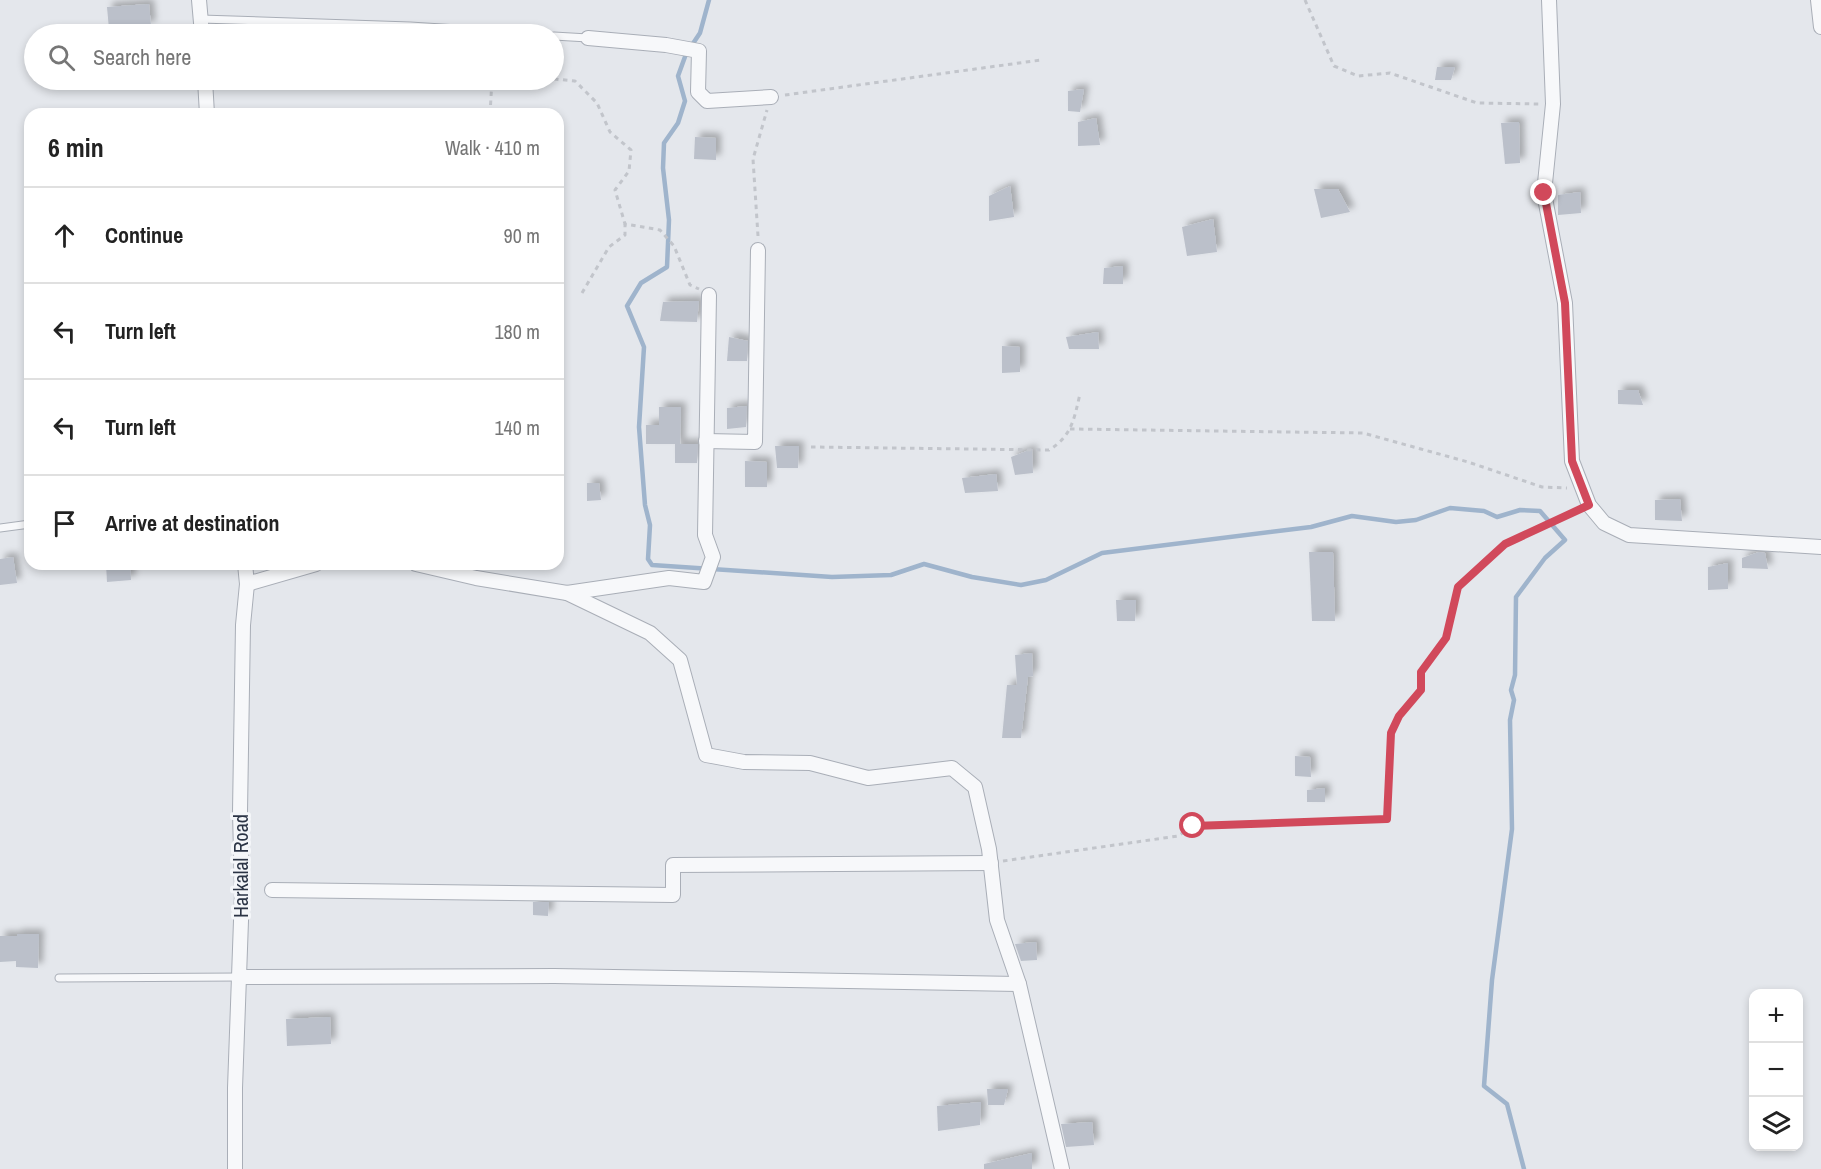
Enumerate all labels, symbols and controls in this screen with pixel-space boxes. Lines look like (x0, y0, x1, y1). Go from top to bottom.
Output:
search box (24, 24, 564, 90)
icon: search (45, 41, 78, 74)
text: Search here (93, 42, 191, 72)
text: 6 min (48, 130, 104, 165)
text: Walk · 410 m (445, 134, 540, 161)
route end (1530, 179, 1556, 205)
icon: ahead (48, 219, 81, 252)
text: Continue (105, 220, 183, 250)
text: 90 m (504, 222, 540, 249)
icon: left (48, 315, 81, 348)
text: Turn left (105, 316, 176, 346)
text: 180 m (494, 318, 540, 345)
icon: left (48, 411, 81, 444)
text: Turn left (105, 412, 176, 442)
text: 140 m (494, 414, 540, 441)
icon: arrive (48, 507, 81, 540)
text: Arrive at destination (105, 508, 279, 538)
route start (1179, 812, 1205, 838)
street label: Harkalal Road (227, 814, 254, 918)
map controls (1749, 989, 1803, 1151)
button: + (1749, 989, 1803, 1043)
button: − (1749, 1043, 1803, 1097)
button: layers (1749, 1097, 1803, 1151)

